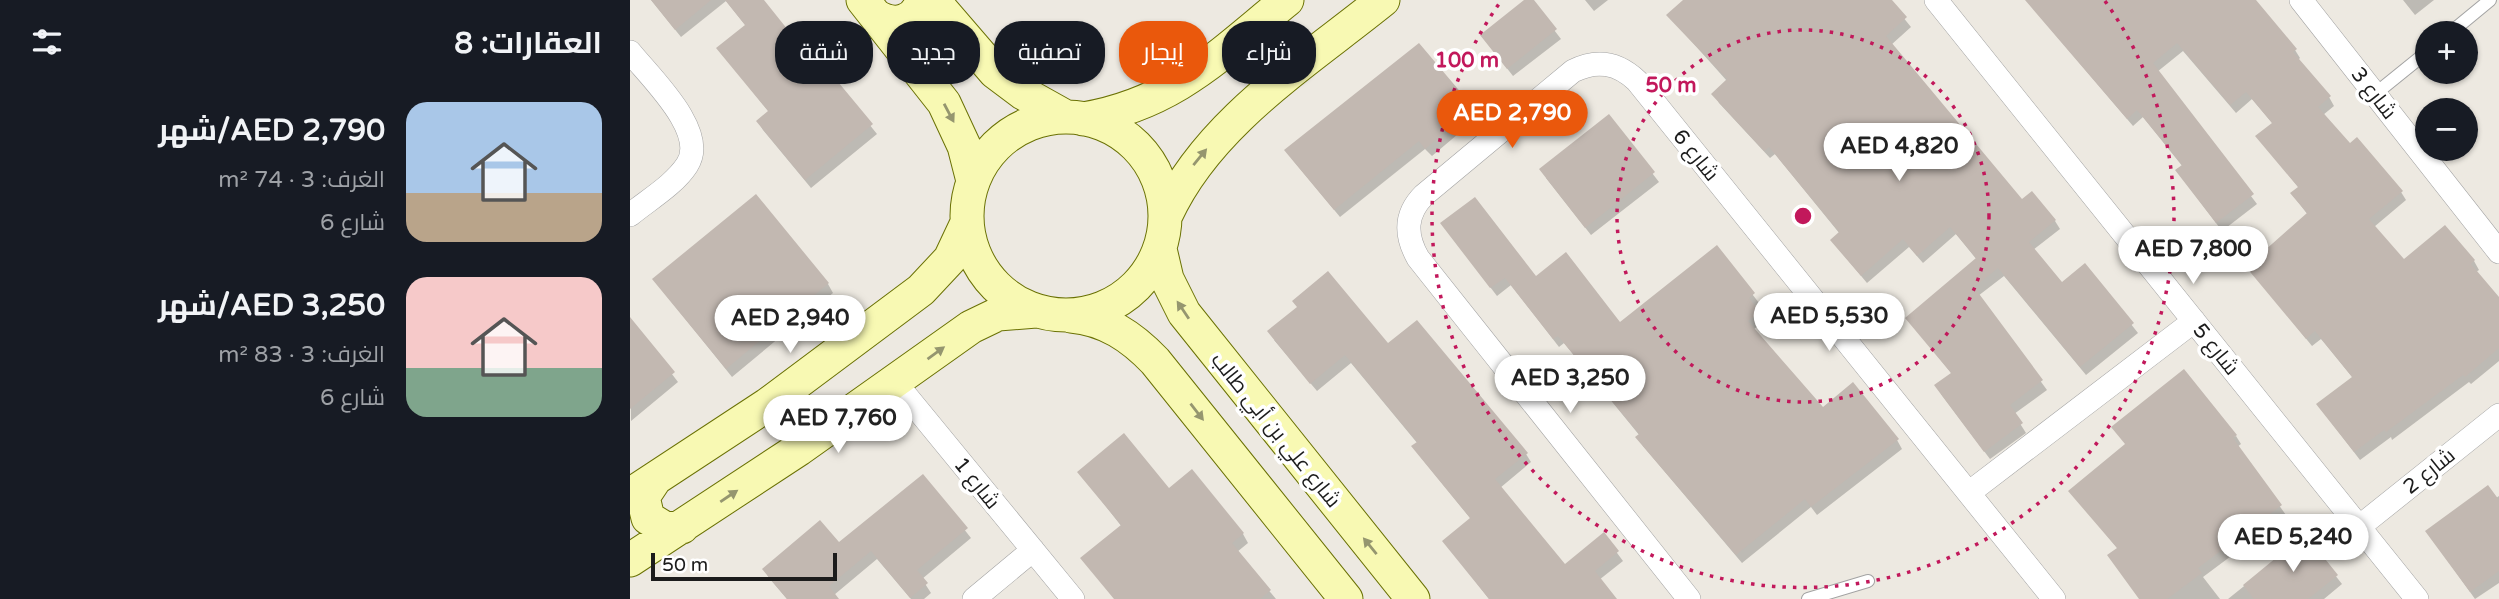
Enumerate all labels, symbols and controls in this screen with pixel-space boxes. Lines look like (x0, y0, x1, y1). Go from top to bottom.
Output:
chip: شقة (775, 21, 873, 84)
chip: جديد (887, 21, 980, 84)
chip: تصفية (994, 21, 1105, 84)
chip: إيجار (1119, 21, 1208, 84)
chip: شراء (1222, 21, 1316, 84)
map controls (2415, 21, 2478, 161)
button: + (2415, 21, 2478, 84)
icon: filters (28, 23, 66, 61)
text: العقارات: 8 (454, 25, 602, 62)
text: 100 m (1435, 48, 1499, 73)
street label: شارع 3 (2345, 62, 2402, 125)
text: 50 m (1645, 73, 1697, 98)
pin: AED 2,790 (1432, 90, 1592, 150)
button: − (2415, 98, 2478, 161)
text: AED 2,790 (1453, 99, 1571, 127)
one-way arrow (943, 103, 955, 122)
text: AED 2,790/شهر (158, 112, 385, 149)
street label: شارع 6 (1666, 124, 1724, 187)
pin: AED 4,820 (1819, 124, 1979, 183)
icon: home (462, 130, 546, 214)
text: AED 4,820 (1840, 132, 1958, 160)
one-way arrow (1193, 148, 1208, 166)
text: الغرف: 3 · 74 m² (218, 166, 385, 194)
centre of rings (1791, 204, 1815, 228)
text: شارع 6 (320, 209, 385, 237)
pin: AED 7,800 (2113, 226, 2273, 286)
text: AED 7,800 (2134, 235, 2252, 263)
text: AED 3,250/شهر (158, 287, 385, 324)
pin: AED 5,530 (1749, 294, 1909, 353)
pin: AED 2,940 (710, 296, 870, 355)
one-way arrow (1176, 301, 1190, 319)
text: AED 5,530 (1770, 302, 1888, 330)
text: AED 2,940 (731, 304, 849, 332)
icon: home (462, 305, 546, 389)
street label: شارع 5 (2186, 318, 2244, 381)
text: الغرف: 3 · 83 m² (218, 341, 385, 369)
one-way arrow (927, 346, 945, 360)
street label: شارع علي بن أبي طالب (1203, 347, 1346, 515)
pin: AED 3,250 (1490, 356, 1650, 415)
text: AED 3,250 (1511, 364, 1629, 392)
text: شارع 6 (320, 384, 385, 412)
pin: AED 7,760 (758, 396, 918, 455)
one-way arrow (1189, 403, 1204, 420)
text: AED 7,760 (779, 404, 897, 432)
street label: شارع 2 (2398, 443, 2461, 501)
street label: شارع 1 (947, 452, 1005, 515)
one-way arrow (719, 490, 738, 503)
pin: AED 5,240 (2213, 514, 2373, 574)
text: AED 5,240 (2234, 523, 2352, 551)
one-way arrow (1363, 537, 1378, 554)
scale bar (651, 550, 836, 582)
text: 50 m (662, 554, 708, 576)

